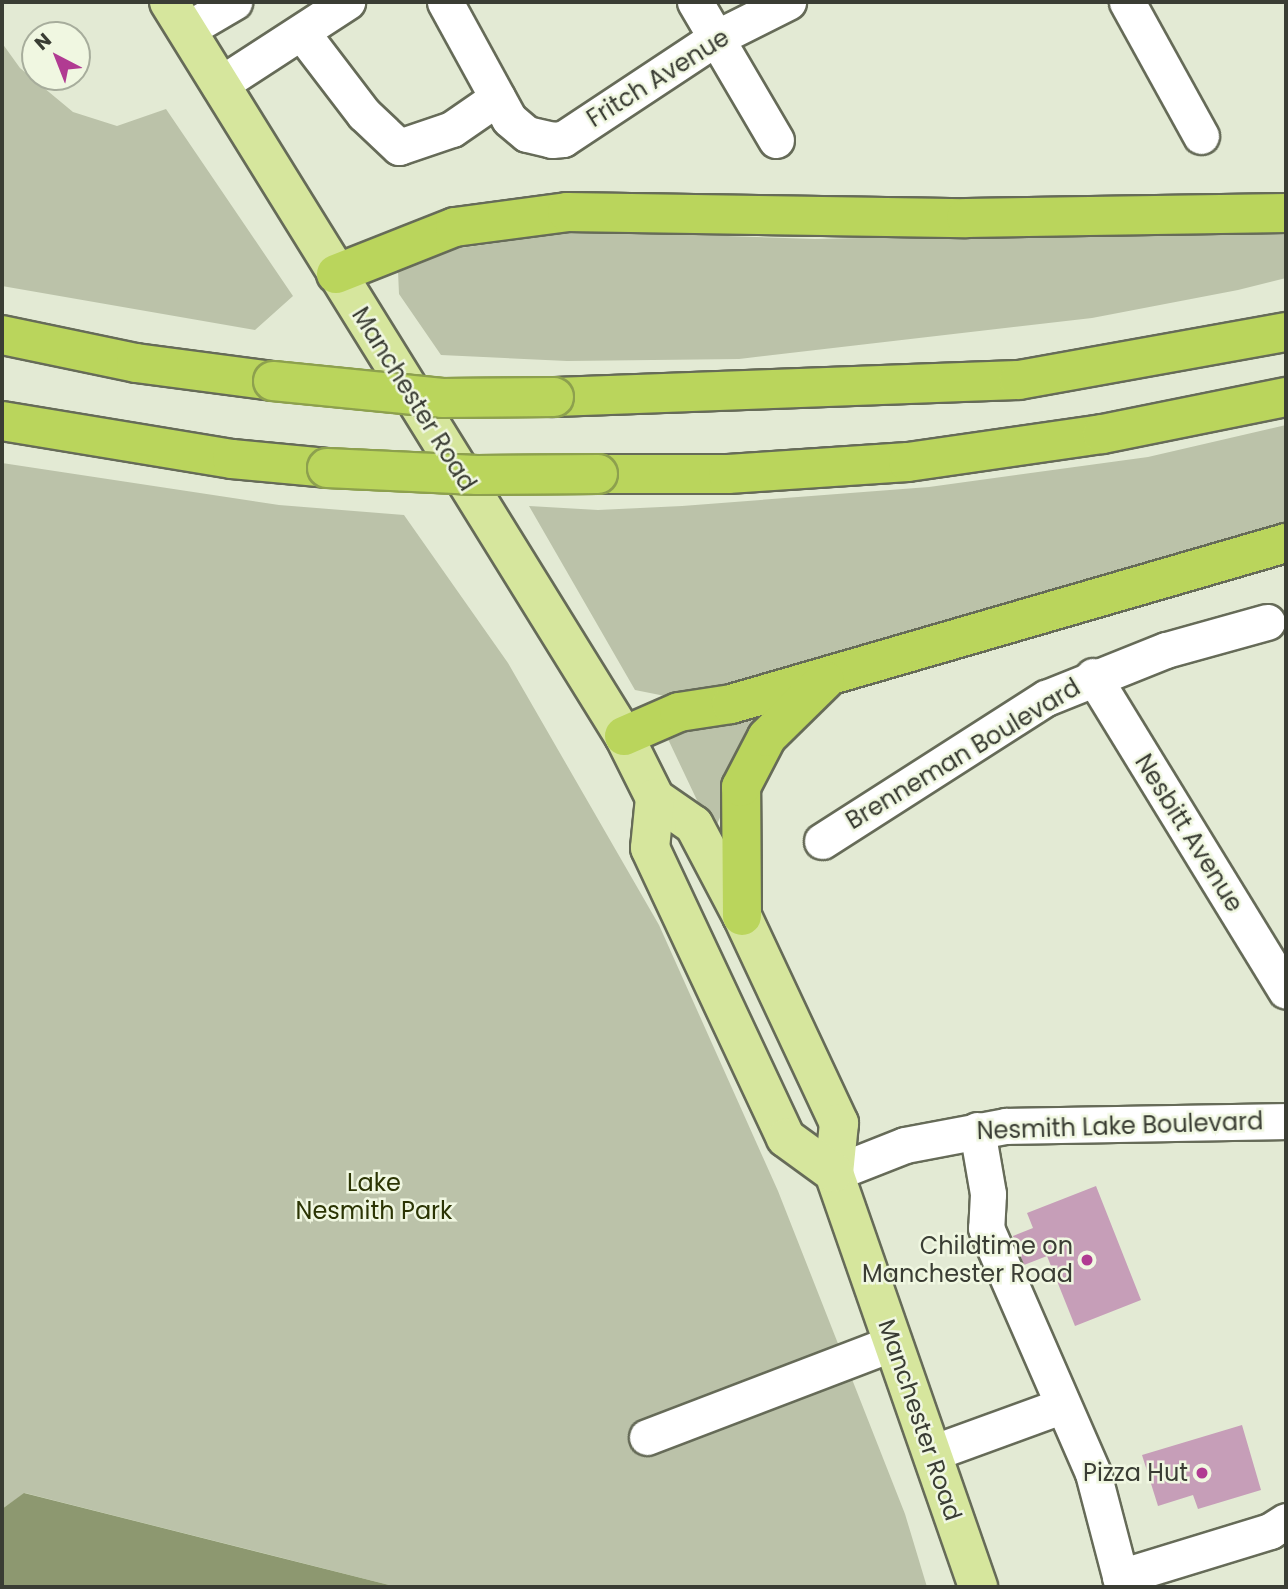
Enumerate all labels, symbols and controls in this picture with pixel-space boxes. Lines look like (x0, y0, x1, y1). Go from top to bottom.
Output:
north arrow (21, 21, 91, 91)
street label: Fritch Avenue (582, 23, 734, 133)
text: N (29, 27, 57, 56)
street label: Manchester Road (346, 302, 482, 496)
street label: Brenneman Boulevard (841, 673, 1085, 835)
street label: Nesbitt Avenue (1129, 749, 1249, 917)
street label: Nesmith Lake Boulevard (976, 1107, 1264, 1145)
park label: Lake Nesmith Park (296, 1169, 452, 1225)
place label: Childtime on Manchester Road (862, 1232, 1073, 1288)
marker: Childtime on Manchester Road (1079, 1252, 1095, 1268)
street label: Manchester Road (872, 1316, 968, 1524)
place label: Pizza Hut (1083, 1459, 1188, 1487)
marker: Pizza Hut (1194, 1465, 1210, 1481)

